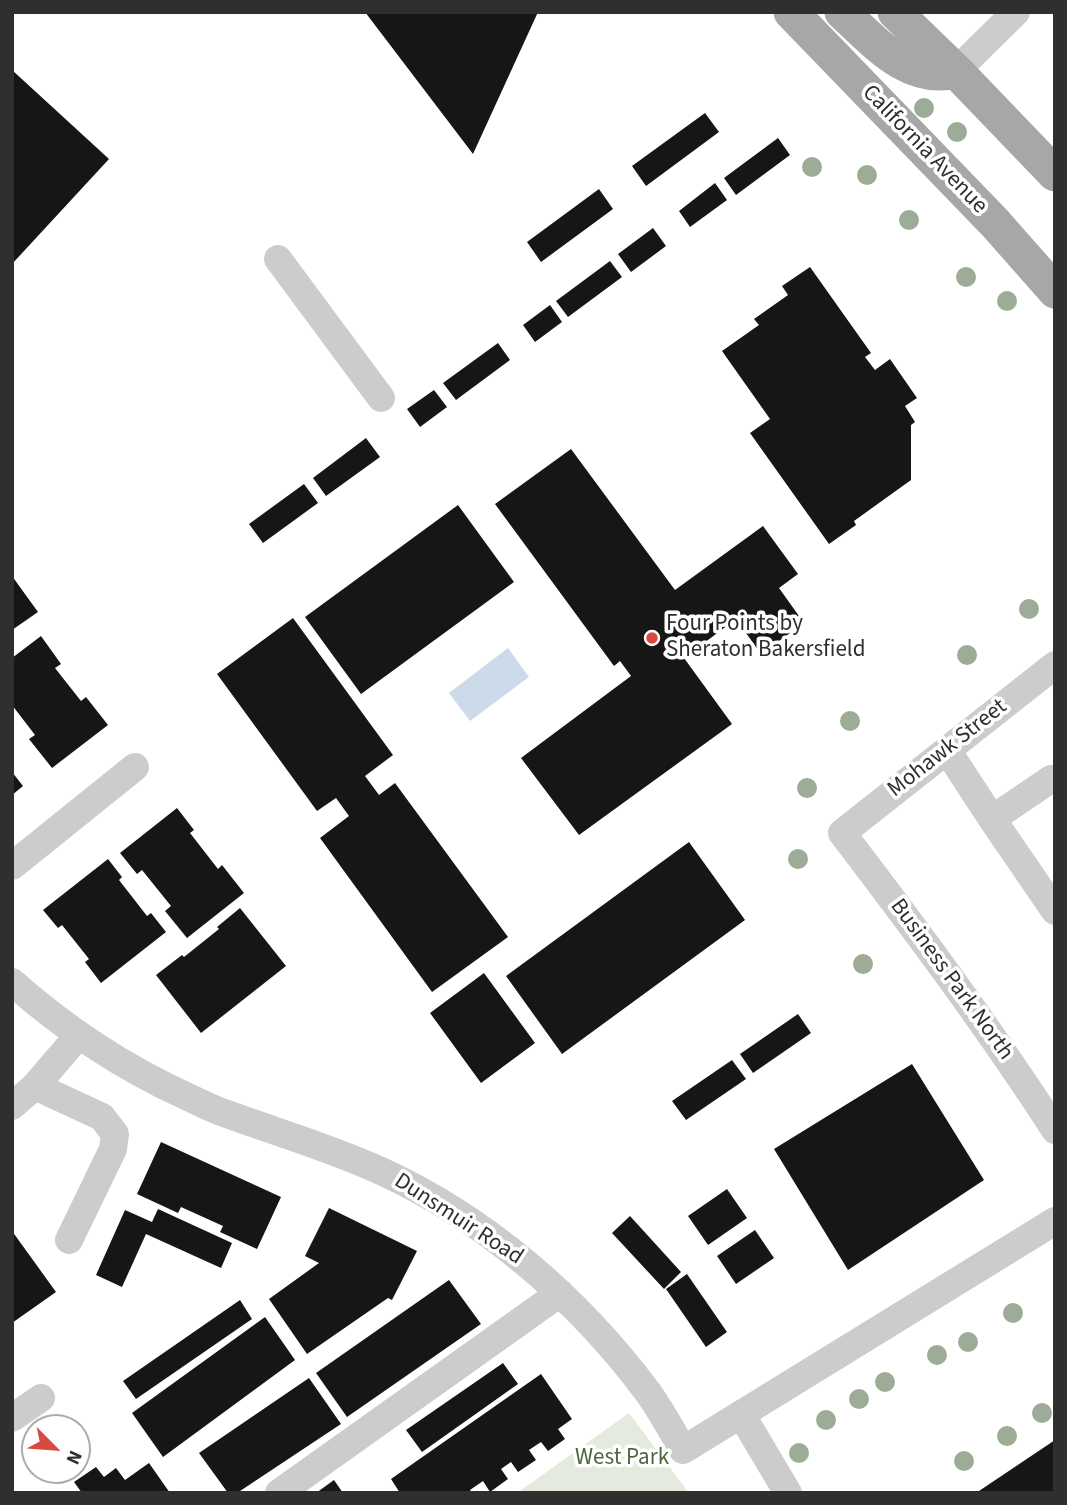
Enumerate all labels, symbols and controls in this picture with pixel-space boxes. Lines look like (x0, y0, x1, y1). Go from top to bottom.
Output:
street label: California Avenue (856, 80, 992, 220)
place label: Four Points by Sheraton Bakersfield (666, 611, 865, 665)
marker: Four Points by Sheraton Bakersfield (644, 630, 660, 646)
street label: Mohawk Street (883, 694, 1013, 804)
street label: Business Park North (883, 894, 1019, 1066)
street label: Dunsmuir Road (388, 1168, 528, 1272)
north arrow (21, 1414, 91, 1484)
park label: West Park (575, 1445, 669, 1473)
text: N (59, 1446, 89, 1469)

